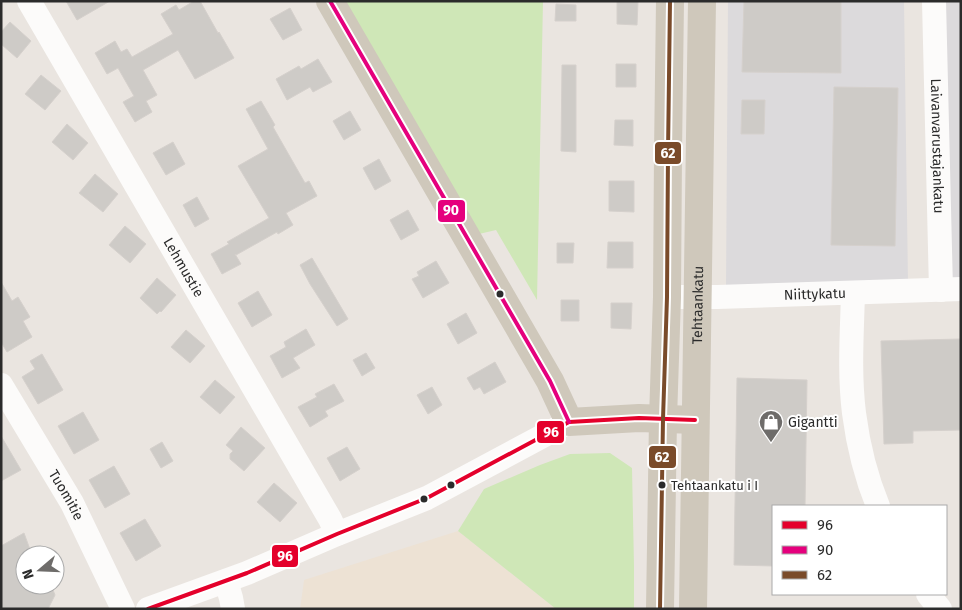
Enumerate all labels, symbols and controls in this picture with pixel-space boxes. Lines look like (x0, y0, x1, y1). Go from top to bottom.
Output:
street label: Laivanvarustajankatu (927, 78, 947, 214)
line badge: 62 (654, 141, 682, 165)
text: 62 (661, 145, 675, 162)
line badge: 90 (437, 199, 466, 223)
text: 90 (443, 202, 459, 219)
street label: Lehmustie (159, 235, 207, 300)
street label: Tehtaankatu (689, 266, 707, 344)
street label: Niittykatu (784, 285, 846, 304)
unlabelled marker (495, 289, 505, 299)
shop icon: Gigantti (758, 409, 784, 443)
place label: Gigantti (788, 414, 838, 431)
line badge: 96 (536, 420, 565, 444)
text: 96 (543, 424, 559, 441)
line badge: 62 (648, 445, 677, 469)
text: 62 (655, 449, 669, 466)
street label: Tuomitie (45, 467, 87, 523)
place label: Tehtaankatu i I (671, 478, 758, 493)
unlabelled marker (446, 480, 456, 490)
marker: Tehtaankatu i I (657, 480, 667, 490)
unlabelled marker (419, 494, 429, 504)
legend (772, 505, 947, 595)
text: 96 (817, 516, 833, 534)
text: 90 (817, 541, 833, 559)
line badge: 96 (271, 544, 299, 568)
north arrow (15, 545, 65, 595)
text: 96 (277, 548, 293, 565)
text: 62 (817, 566, 832, 584)
text: N (19, 567, 38, 581)

